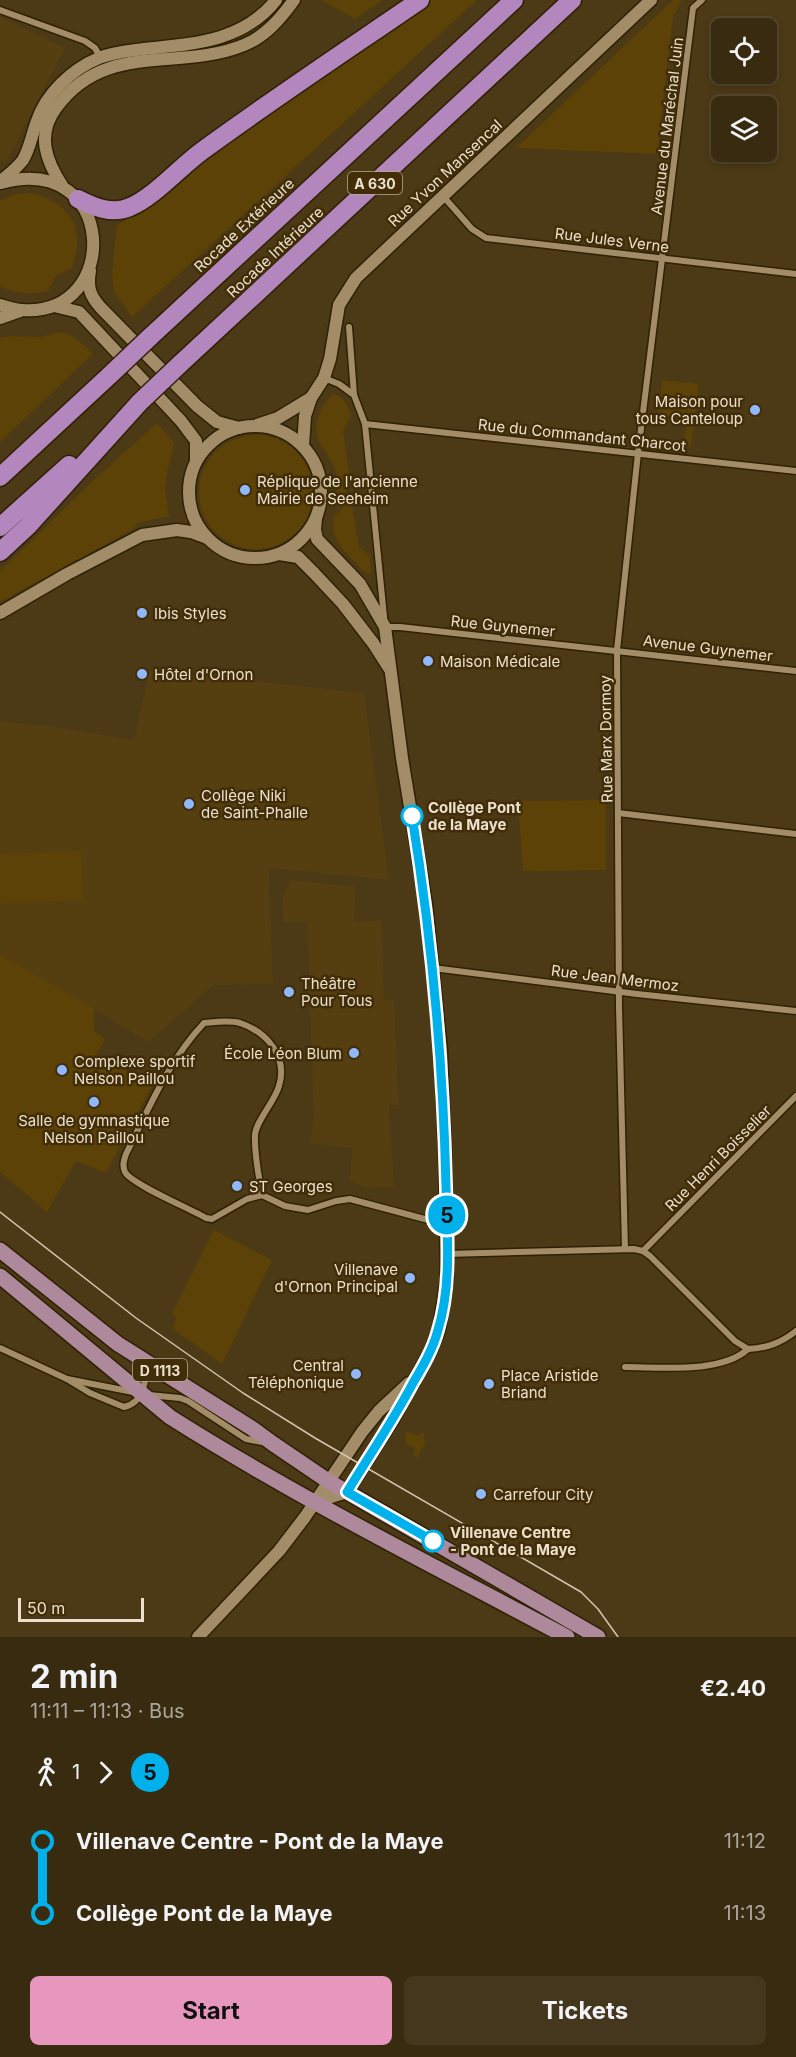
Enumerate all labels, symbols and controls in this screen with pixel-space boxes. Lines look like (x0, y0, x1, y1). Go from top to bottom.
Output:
map controls (711, 18, 777, 162)
button: locate (711, 18, 777, 84)
street label: Avenue du Maréchal Juin (647, 36, 687, 216)
button: layers (711, 96, 777, 162)
street label: Rue Yvon Mansencal (384, 115, 506, 231)
road number: A 630 (348, 172, 402, 194)
street label: Rocade Extérieure (190, 174, 298, 276)
street label: Rocade Intérieure (223, 202, 327, 302)
street label: Rue Jules Verne (554, 224, 670, 256)
place label: Maison pour tous Canteloup (636, 392, 743, 428)
marker: Maison pour tous Canteloup (748, 403, 762, 417)
street label: Rue du Commandant Charcot (477, 415, 687, 455)
place label: Réplique de l'ancienne Mairie de Seeheim (257, 472, 418, 508)
marker: Réplique de l'ancienne Mairie de Seeheim (238, 483, 252, 497)
place label: Ibis Styles (154, 604, 227, 623)
marker: Ibis Styles (135, 606, 149, 620)
street label: Rue Guynemer (450, 611, 557, 641)
street label: Avenue Guynemer (642, 631, 774, 665)
place label: Maison Médicale (440, 652, 560, 671)
marker: Maison Médicale (421, 654, 435, 668)
place label: Hôtel d'Ornon (154, 665, 253, 684)
marker: Hôtel d'Ornon (135, 667, 149, 681)
street label: Rue Marx Dormoy (595, 674, 617, 803)
place label: Collège Niki de Saint-Phalle (201, 786, 308, 822)
marker: Collège Niki de Saint-Phalle (182, 797, 196, 811)
place label: Collège Pont de la Maye (428, 798, 521, 834)
marker: Collège Pont de la Maye (401, 805, 423, 827)
street label: Rue Jean Mermoz (550, 961, 680, 995)
place label: Théâtre Pour Tous (301, 974, 373, 1010)
marker: Théâtre Pour Tous (282, 985, 296, 999)
place label: École Léon Blum (224, 1044, 342, 1063)
marker: École Léon Blum (347, 1046, 361, 1060)
place label: Complexe sportif Nelson Paillou (74, 1052, 196, 1088)
marker: Complexe sportif Nelson Paillou (55, 1063, 69, 1077)
marker: Salle de gymnastique Nelson Paillou (87, 1095, 101, 1109)
street label: Rue Henri Boisselier (661, 1101, 775, 1215)
place label: Salle de gymnastique Nelson Paillou (18, 1111, 170, 1147)
place label: ST Georges (249, 1177, 333, 1196)
marker: ST Georges (230, 1179, 244, 1193)
line badge: 5 (428, 1196, 466, 1234)
text: 5 (440, 1203, 454, 1228)
place label: Villenave d'Ornon Principal (274, 1260, 398, 1296)
marker: Villenave d'Ornon Principal (403, 1271, 417, 1285)
place label: Central Téléphonique (248, 1356, 344, 1392)
road number: D 1113 (133, 1359, 187, 1381)
place label: Place Aristide Briand (501, 1366, 598, 1402)
marker: Central Téléphonique (349, 1367, 363, 1381)
marker: Place Aristide Briand (482, 1377, 496, 1391)
place label: Carrefour City (493, 1485, 594, 1504)
marker: Carrefour City (474, 1487, 488, 1501)
place label: Villenave Centre - Pont de la Maye (450, 1523, 576, 1559)
marker: Villenave Centre - Pont de la Maye (422, 1530, 444, 1552)
scale bar (18, 1595, 144, 1622)
text: 50 m (27, 1598, 65, 1618)
text: 2 min (30, 1656, 118, 1696)
text: €2.40 (700, 1675, 766, 1701)
text: 11:11 – 11:13 · Bus (30, 1699, 185, 1723)
icon: walk (30, 1756, 63, 1789)
icon: forward (89, 1756, 122, 1789)
text: 1 (72, 1760, 80, 1784)
text: 5 (143, 1760, 157, 1785)
text: Villenave Centre - Pont de la Maye (76, 1828, 444, 1854)
text: 11:12 (724, 1829, 766, 1853)
text: Collège Pont de la Maye (76, 1900, 333, 1926)
text: 11:13 (723, 1901, 766, 1925)
button: Start (30, 1976, 392, 2045)
button: Tickets (404, 1976, 766, 2045)

